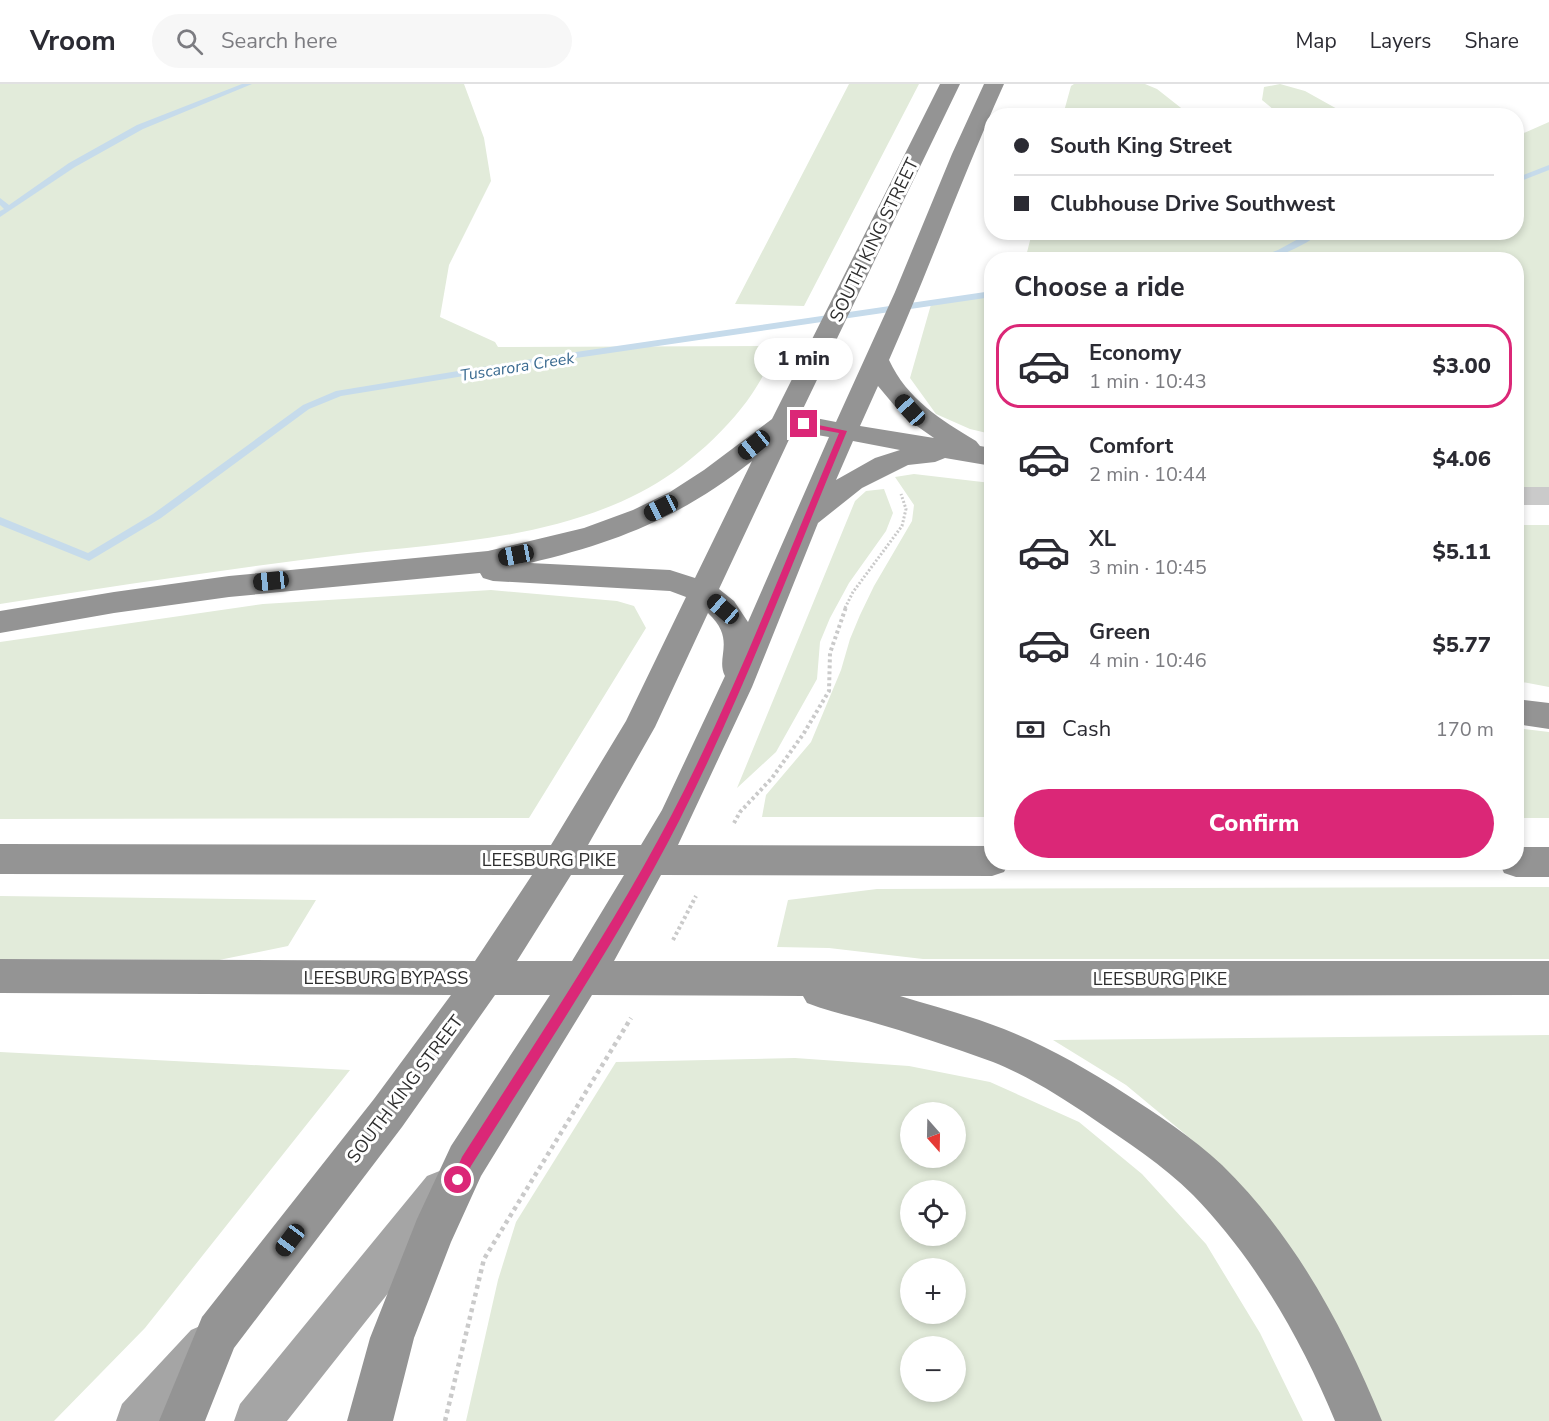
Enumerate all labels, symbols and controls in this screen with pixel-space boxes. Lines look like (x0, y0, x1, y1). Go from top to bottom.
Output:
search box (152, 14, 572, 68)
text: Vroom (30, 22, 116, 60)
icon: search (173, 25, 206, 58)
text: Search here (221, 26, 338, 56)
text: Map (1295, 27, 1337, 55)
text: Layers (1370, 27, 1431, 55)
text: Share (1464, 27, 1519, 55)
text: South King Street (1050, 131, 1232, 161)
street label: SOUTH KING STREET (824, 154, 924, 326)
text: Clubhouse Drive Southwest (1050, 189, 1335, 219)
text: Choose a ride (1014, 269, 1185, 306)
callout: 1 min (754, 337, 854, 379)
text: Economy (1089, 338, 1181, 368)
icon: car (1017, 339, 1071, 393)
text: 1 min (777, 345, 830, 372)
water label: Tuscarora Creek (459, 347, 577, 387)
text: $3.00 (1432, 351, 1491, 381)
text: 1 min · 10:43 (1089, 368, 1207, 395)
car (891, 391, 929, 429)
route end (790, 410, 817, 437)
car (734, 427, 774, 463)
text: Comfort (1089, 431, 1173, 461)
icon: car (1017, 432, 1071, 486)
text: $4.06 (1432, 444, 1491, 474)
text: 2 min · 10:44 (1089, 461, 1207, 488)
car (641, 492, 681, 524)
text: XL (1089, 524, 1116, 554)
icon: car (1017, 525, 1071, 579)
text: $5.11 (1432, 537, 1491, 567)
car (497, 543, 535, 567)
text: 3 min · 10:45 (1089, 554, 1207, 581)
car (252, 570, 290, 592)
car (704, 590, 742, 628)
text: Green (1089, 617, 1150, 647)
icon: car (1017, 618, 1071, 672)
text: $5.77 (1432, 630, 1491, 660)
text: 4 min · 10:46 (1089, 647, 1207, 674)
icon: cash (1014, 713, 1047, 746)
text: Cash (1062, 714, 1111, 744)
text: 170 m (1436, 716, 1494, 743)
button: Confirm (1014, 789, 1494, 858)
street label: LEESBURG PIKE (482, 848, 616, 872)
street label: LEESBURG BYPASS (304, 966, 468, 990)
street label: LEESBURG PIKE (1093, 967, 1227, 991)
street label: SOUTH KING STREET (341, 1010, 469, 1168)
north arrow (900, 1102, 966, 1168)
map controls (900, 1102, 966, 1402)
route start (444, 1166, 471, 1193)
button: locate (900, 1180, 966, 1246)
car (272, 1220, 308, 1260)
button: + (900, 1258, 966, 1324)
button: − (900, 1336, 966, 1402)

